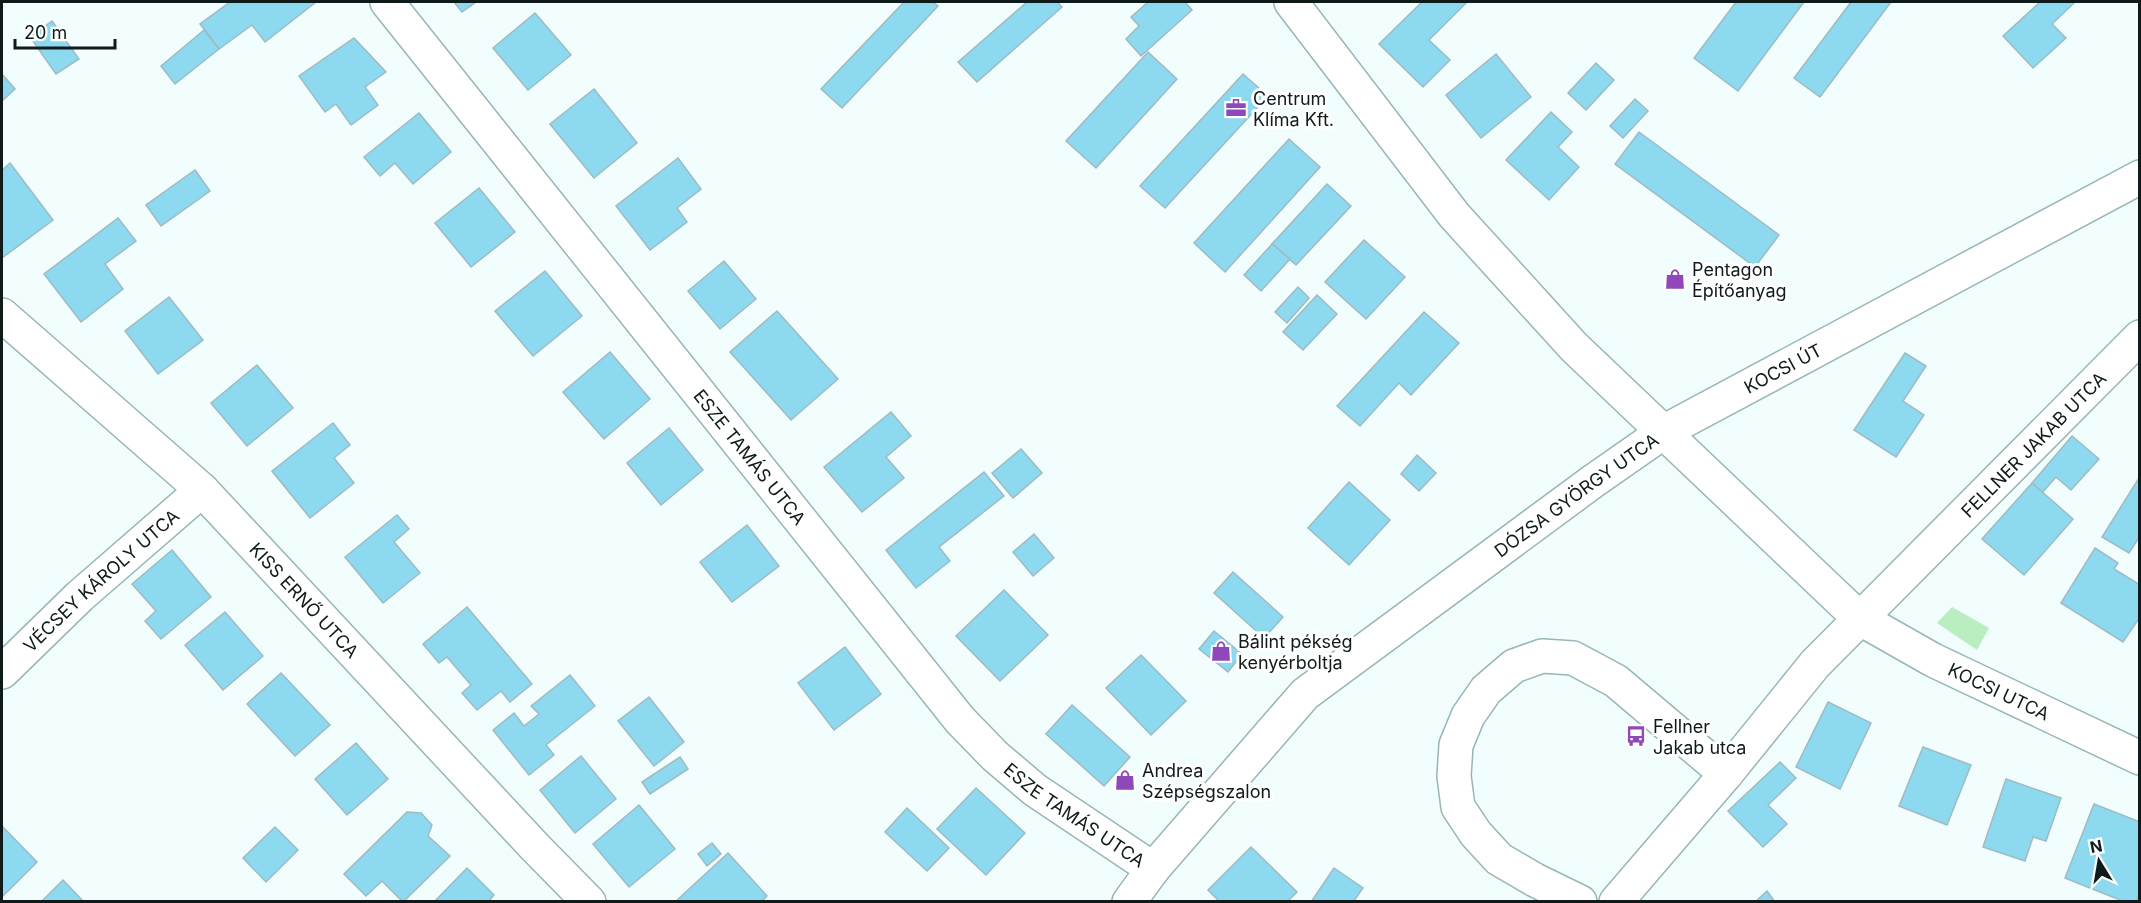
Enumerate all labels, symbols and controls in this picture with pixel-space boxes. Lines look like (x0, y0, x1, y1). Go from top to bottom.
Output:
scale bar (15, 12, 116, 50)
text: 20 m (24, 22, 67, 43)
place label: Centrum Klíma Kft. (1253, 88, 1334, 130)
office icon: Centrum Klíma Kft. (1224, 96, 1248, 120)
place label: Pentagon Építőanyag (1692, 259, 1787, 301)
shop icon: Pentagon Építőanyag (1663, 267, 1687, 291)
street label: KOCSI ÚT (1740, 339, 1825, 397)
street label: FELLNER JAKAB UTCA (1957, 367, 2110, 521)
street label: ESZE TAMÁS UTCA (690, 385, 810, 529)
street label: DÓZSA GYÖRGY UTCA (1490, 429, 1662, 561)
street label: VÉCSEY KÁROLY UTCA (19, 505, 183, 656)
street label: KISS ERNŐ UTCA (246, 538, 363, 662)
place label: Bálint pékség kenyérboltja (1238, 631, 1353, 673)
shop icon: Bálint pékség kenyérboltja (1209, 639, 1233, 663)
street label: KOCSI UTCA (1945, 658, 2053, 724)
place label: Fellner Jakab utca (1653, 716, 1746, 758)
bus stop icon: Fellner Jakab utca (1624, 724, 1648, 748)
street label: ESZE TAMÁS UTCA (1000, 758, 1149, 871)
place label: Andrea Szépségszalon (1142, 760, 1271, 802)
shop icon: Andrea Szépségszalon (1113, 768, 1137, 792)
north arrow (2069, 831, 2129, 891)
text: N (2088, 835, 2104, 857)

